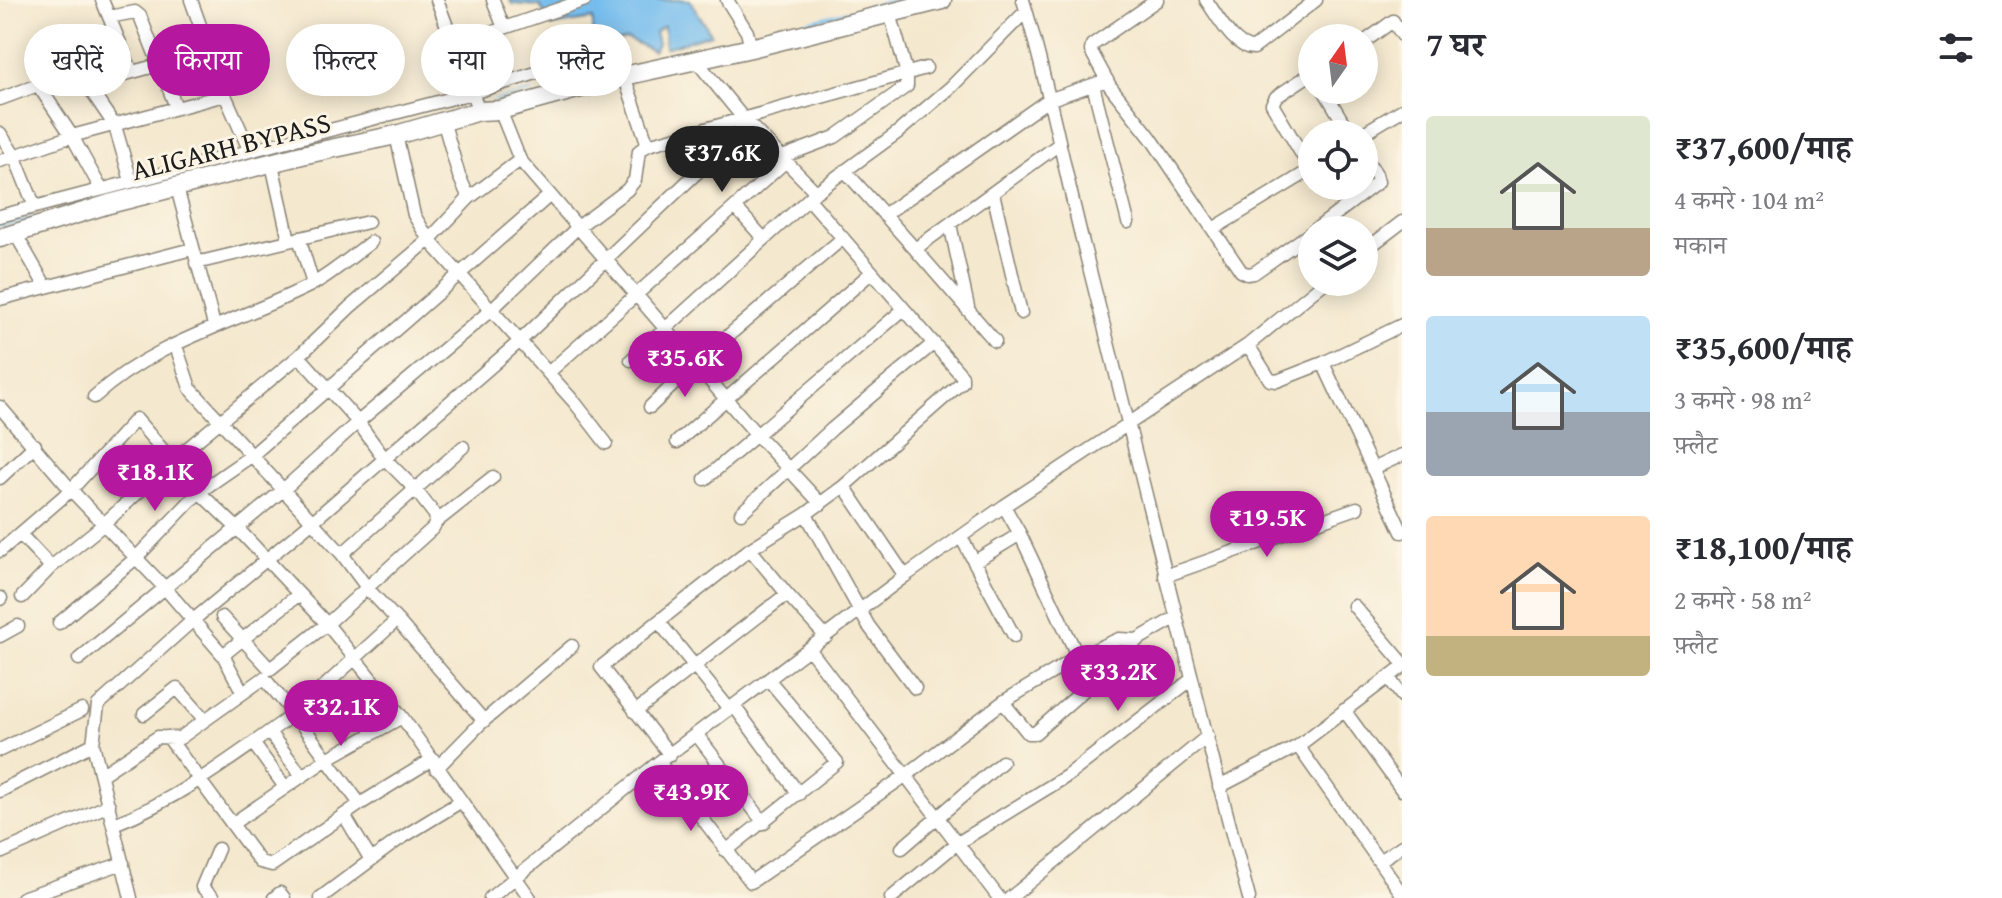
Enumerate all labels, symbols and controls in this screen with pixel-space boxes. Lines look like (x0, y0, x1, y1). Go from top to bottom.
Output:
text: 7 घर (1426, 19, 1485, 68)
chip: खरीदें (24, 24, 131, 96)
chip: किराया (147, 24, 270, 96)
chip: फ़िल्टर (286, 24, 405, 96)
chip: नया (421, 24, 514, 96)
chip: फ़्लैट (530, 24, 632, 96)
north arrow (1298, 24, 1378, 104)
map controls (1298, 24, 1378, 296)
icon: filters (1934, 26, 1978, 70)
street label: ALIGARH BYPASS (127, 101, 335, 190)
button: locate (1298, 120, 1378, 200)
text: ₹37,600/माह (1674, 122, 1852, 171)
pin: ₹37.6K (657, 126, 787, 194)
text: ₹37.6K (683, 132, 761, 171)
icon: home (1490, 148, 1586, 244)
text: 4 कमरे · 104 m² (1674, 180, 1824, 219)
button: layers (1298, 216, 1378, 296)
text: मकान (1674, 225, 1727, 264)
text: ₹35,600/माह (1674, 322, 1852, 371)
pin: ₹35.6K (620, 331, 750, 399)
text: ₹35.6K (646, 337, 724, 376)
icon: home (1490, 348, 1586, 444)
text: 3 कमरे · 98 m² (1674, 380, 1811, 419)
text: फ़्लैट (1674, 425, 1717, 464)
pin: ₹18.1K (90, 445, 220, 513)
text: ₹18.1K (116, 451, 194, 490)
pin: ₹19.5K (1202, 491, 1332, 559)
text: ₹19.5K (1228, 497, 1306, 536)
text: ₹18,100/माह (1674, 522, 1852, 571)
icon: home (1490, 548, 1586, 644)
text: 2 कमरे · 58 m² (1674, 580, 1811, 619)
text: फ़्लैट (1674, 625, 1717, 664)
pin: ₹33.2K (1053, 645, 1183, 713)
text: ₹33.2K (1079, 651, 1157, 690)
pin: ₹32.1K (276, 680, 406, 748)
text: ₹32.1K (302, 686, 380, 725)
pin: ₹43.9K (626, 765, 756, 833)
text: ₹43.9K (652, 771, 730, 810)

